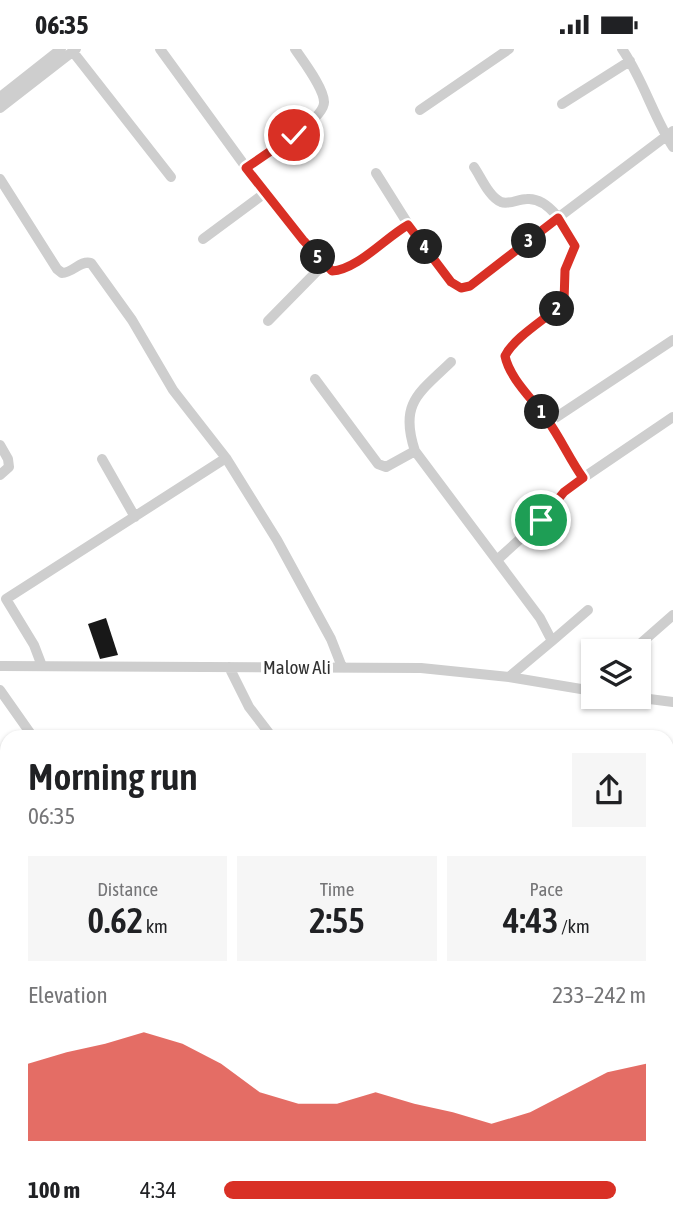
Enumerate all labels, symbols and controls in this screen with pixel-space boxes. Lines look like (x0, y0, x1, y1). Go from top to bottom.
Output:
text: 06:35 (35, 10, 89, 40)
pin (264, 105, 324, 165)
icon: check (275, 116, 313, 154)
pin: 3 (512, 223, 546, 259)
pin: 4 (408, 229, 442, 265)
text: 3 (524, 229, 533, 251)
text: 4 (420, 235, 429, 257)
pin: 5 (300, 239, 336, 275)
text: 5 (313, 245, 322, 267)
pin: 2 (540, 292, 574, 327)
text: 2 (552, 297, 561, 319)
pin: 1 (524, 395, 560, 429)
text: 1 (537, 400, 546, 422)
pin (511, 490, 571, 550)
icon: arrive (522, 501, 560, 539)
map controls (581, 639, 651, 709)
button: layers (581, 639, 651, 709)
street label: Malow Ali (263, 656, 331, 678)
button: share (572, 753, 646, 827)
text: Morning run (28, 755, 198, 798)
text: 06:35 (28, 803, 75, 829)
text: Distance (97, 878, 158, 900)
text: Time (320, 878, 354, 900)
text: Pace (530, 878, 563, 900)
text: 0.62 (88, 900, 143, 940)
text: 2:55 (309, 900, 365, 940)
text: 4:43 (503, 900, 559, 940)
text: km (143, 915, 168, 937)
text: /km (559, 915, 590, 937)
text: Elevation (28, 982, 108, 1008)
text: 233–242 m (552, 982, 646, 1008)
text: 100 m (28, 1177, 80, 1203)
text: 4:34 (140, 1177, 177, 1203)

